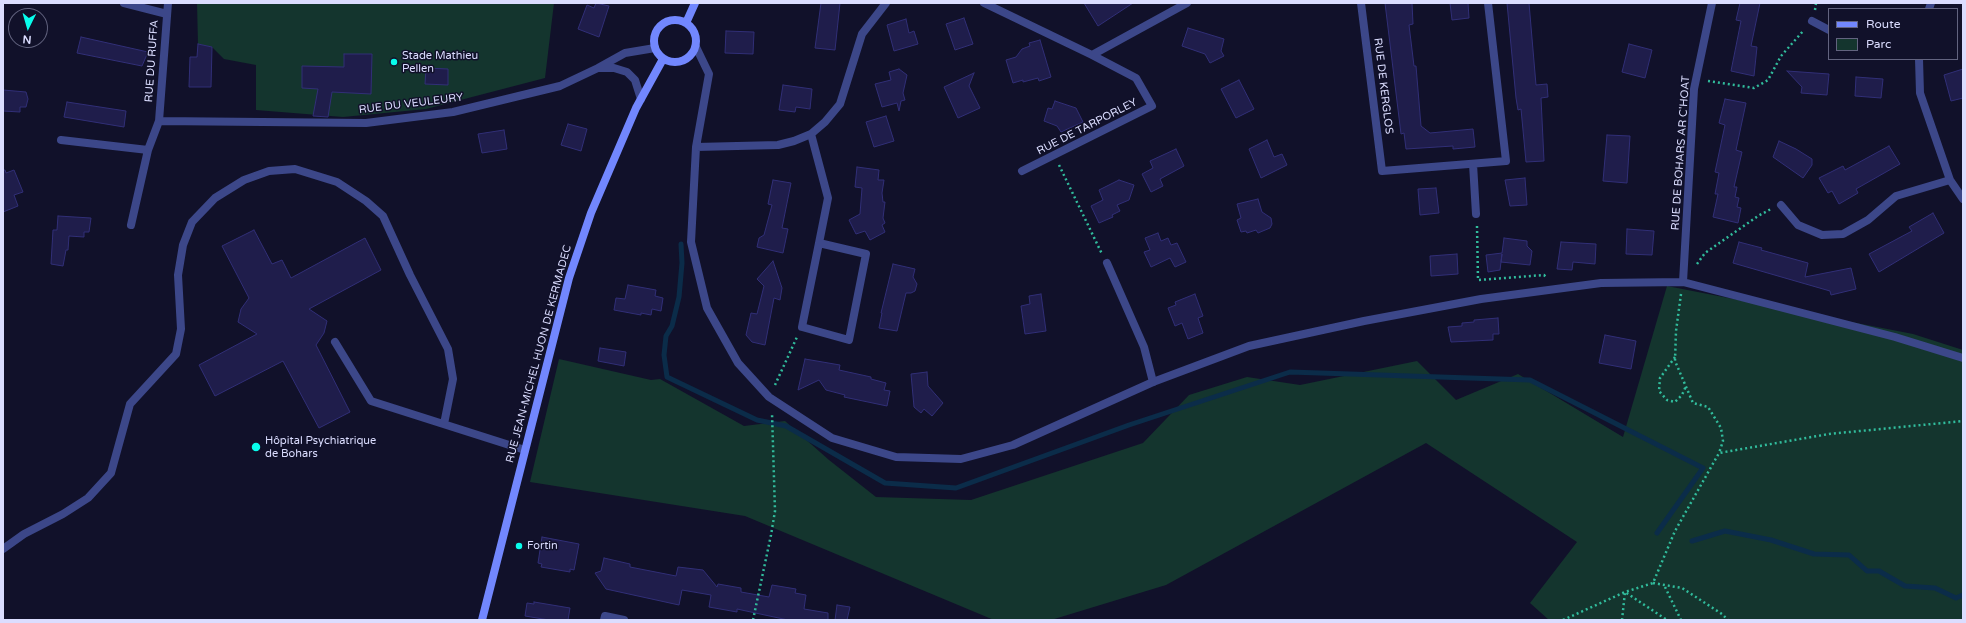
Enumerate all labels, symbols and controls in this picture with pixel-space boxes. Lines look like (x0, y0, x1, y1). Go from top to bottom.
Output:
north arrow (8, 8, 48, 48)
legend (1828, 8, 1958, 60)
text: Route (1866, 17, 1900, 31)
street label: RUE DU RUFFA (143, 19, 161, 103)
text: N (22, 33, 32, 46)
street label: RUE DE KERGLOS (1371, 37, 1395, 135)
text: Parc (1866, 37, 1891, 51)
place label: Stade Mathieu Pellen (402, 49, 478, 75)
marker: Stade Mathieu Pellen (389, 57, 399, 67)
street label: RUE DE BOHARS AR C'HOAT (1669, 75, 1693, 231)
street label: RUE DU VEULEURY (358, 91, 464, 117)
street label: RUE DE TARPORLEY (1035, 96, 1139, 158)
street label: RUE JEAN-MICHEL HUON DE KERMADEC (504, 244, 574, 464)
place label: Hôpital Psychiatrique de Bohars (265, 434, 376, 460)
marker: Hôpital Psychiatrique de Bohars (250, 441, 262, 453)
place label: Fortin (527, 539, 558, 553)
marker: Fortin (514, 541, 524, 551)

